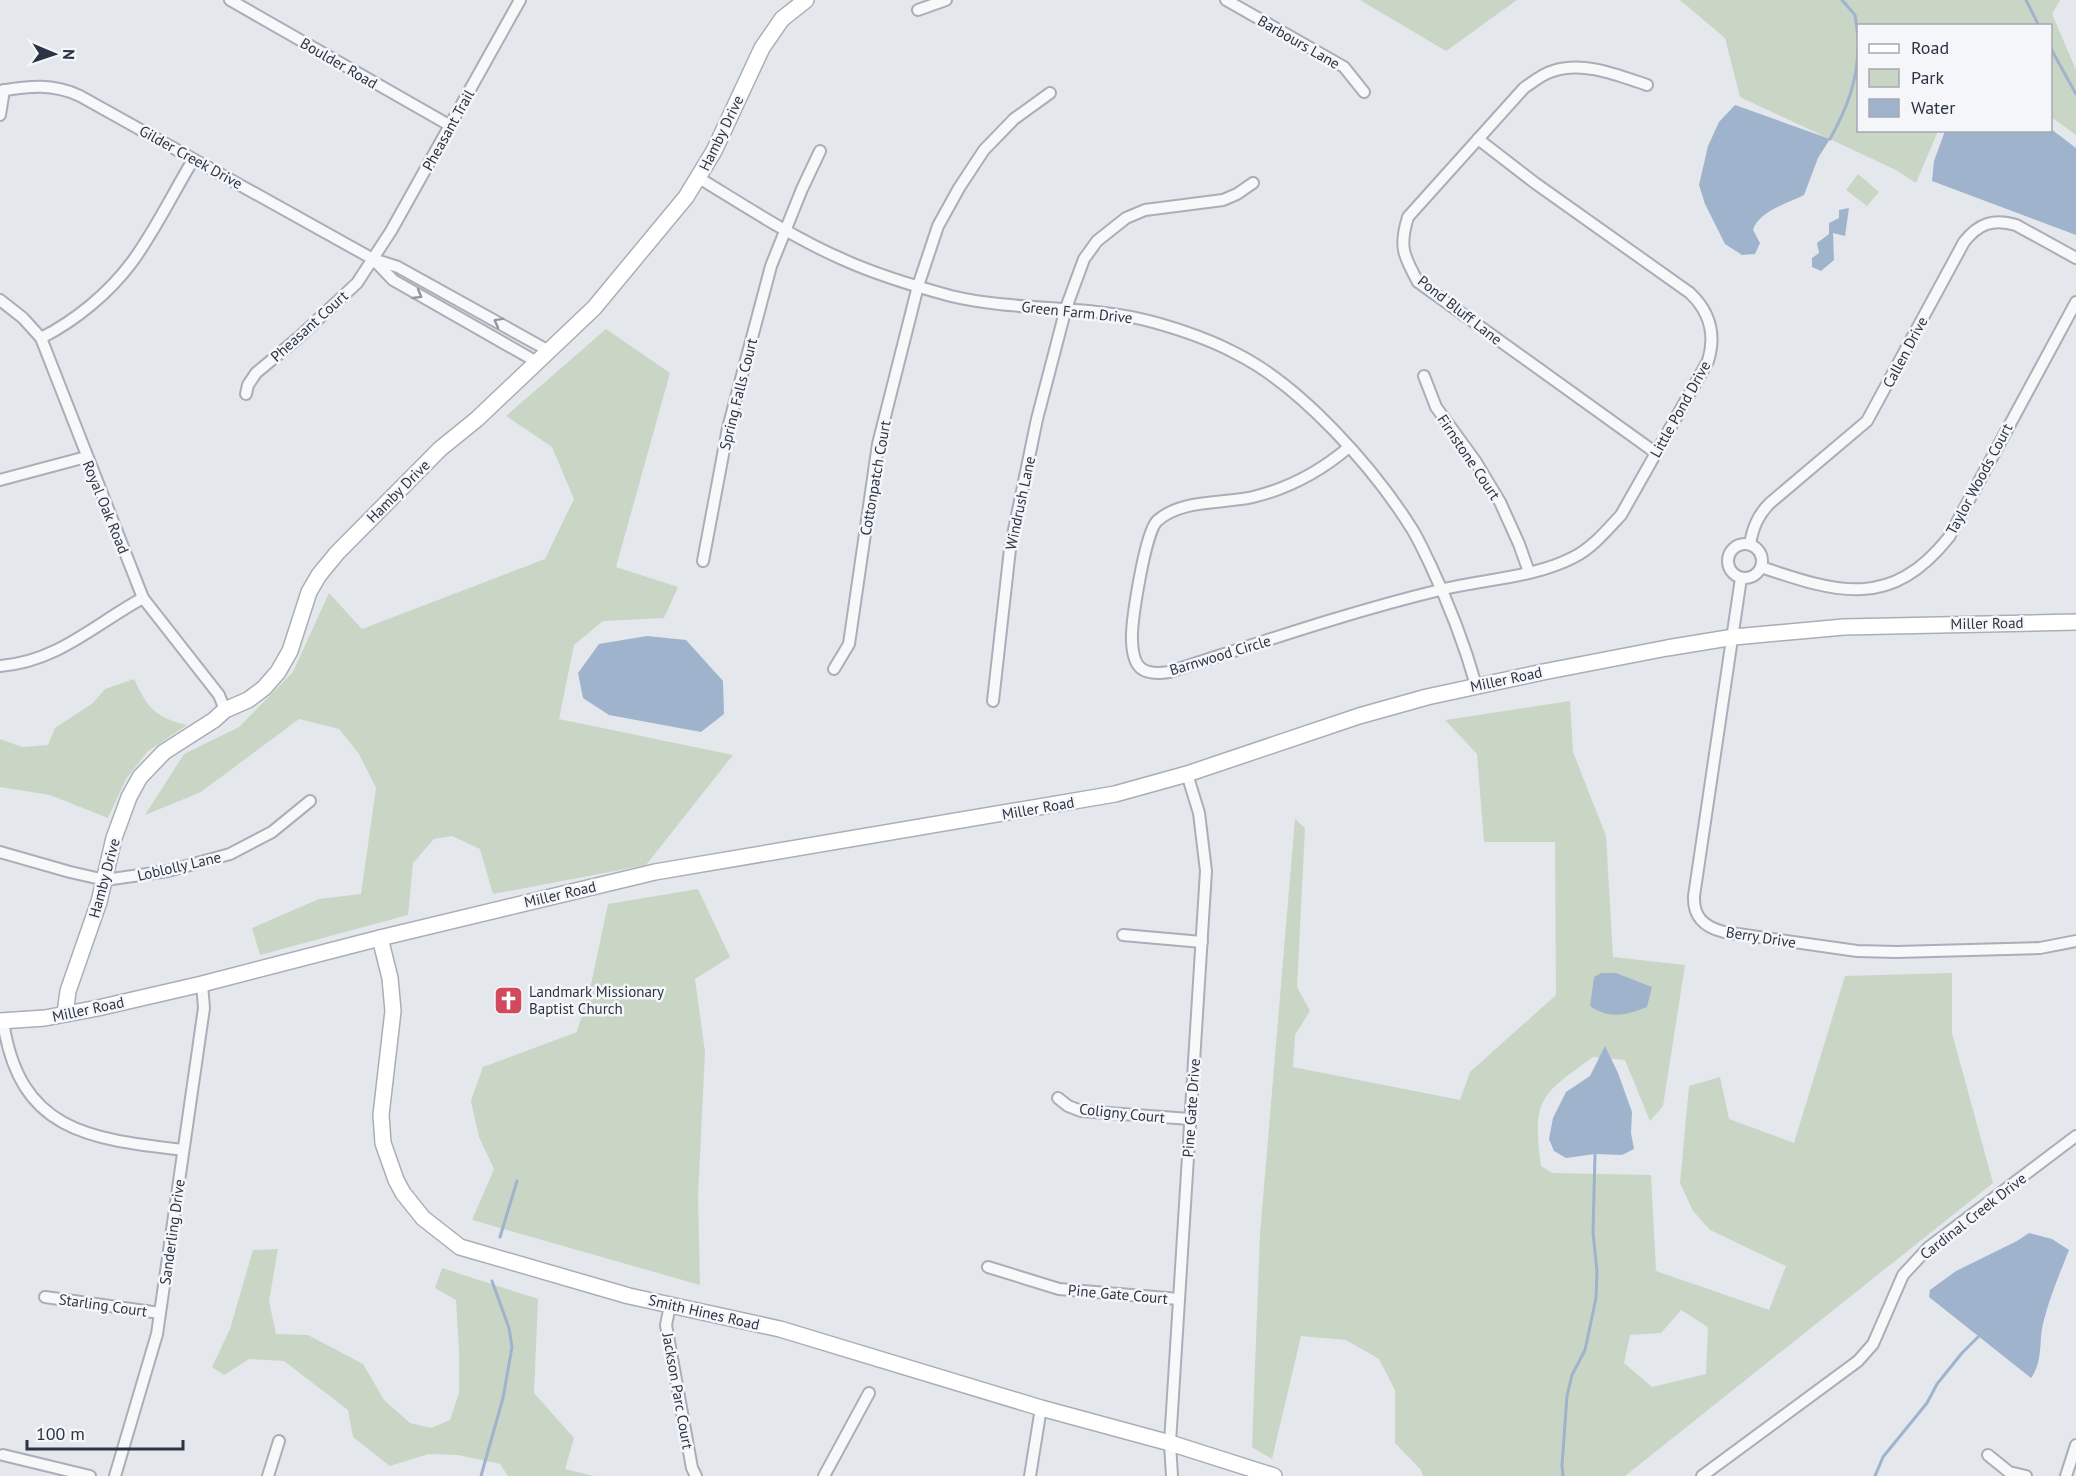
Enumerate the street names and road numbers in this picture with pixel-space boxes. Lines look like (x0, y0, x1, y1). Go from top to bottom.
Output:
street label: Barbours Lane (1255, 11, 1343, 73)
street label: Boulder Road (297, 33, 381, 93)
street label: Pheasant Trail (418, 86, 478, 174)
street label: Hamby Drive (695, 92, 747, 174)
street label: Gilder Creek Drive (136, 121, 246, 193)
street label: Pond Bluff Lane (1414, 271, 1506, 349)
street label: Pheasant Court (266, 286, 352, 366)
street label: Green Farm Drive (1020, 297, 1134, 327)
street label: Callen Drive (1878, 313, 1932, 391)
street label: Spring Falls Court (715, 336, 761, 452)
street label: Little Pond Drive (1646, 357, 1714, 461)
street label: Firnstone Court (1433, 411, 1505, 503)
street label: Cottonpatch Court (856, 419, 894, 537)
street label: Taylor Woods Court (1942, 420, 2016, 538)
street label: Windrush Lane (1001, 454, 1039, 552)
street label: Hamby Drive (362, 455, 434, 527)
street label: Royal Oak Road (79, 458, 133, 556)
street label: Miller Road (1950, 613, 2024, 633)
street label: Barnwood Circle (1167, 631, 1273, 679)
street label: Miller Road (1468, 662, 1544, 696)
street label: Miller Road (1000, 792, 1076, 824)
street label: Hamby Drive (84, 836, 124, 920)
street label: Loblolly Lane (135, 847, 223, 885)
street label: Miller Road (522, 877, 598, 911)
street label: Berry Drive (1725, 922, 1797, 952)
street label: Miller Road (50, 992, 126, 1026)
street label: Pine Gate Drive (1178, 1058, 1204, 1158)
street label: Coligny Court (1078, 1099, 1166, 1127)
street label: Cardinal Creek Drive (1916, 1169, 2030, 1263)
street label: Sanderling Drive (155, 1178, 189, 1286)
street label: Pine Gate Court (1067, 1280, 1169, 1308)
street label: Starling Court (58, 1289, 148, 1321)
street label: Smith Hines Road (647, 1290, 761, 1334)
street label: Jackson Parc Court (658, 1330, 698, 1451)

